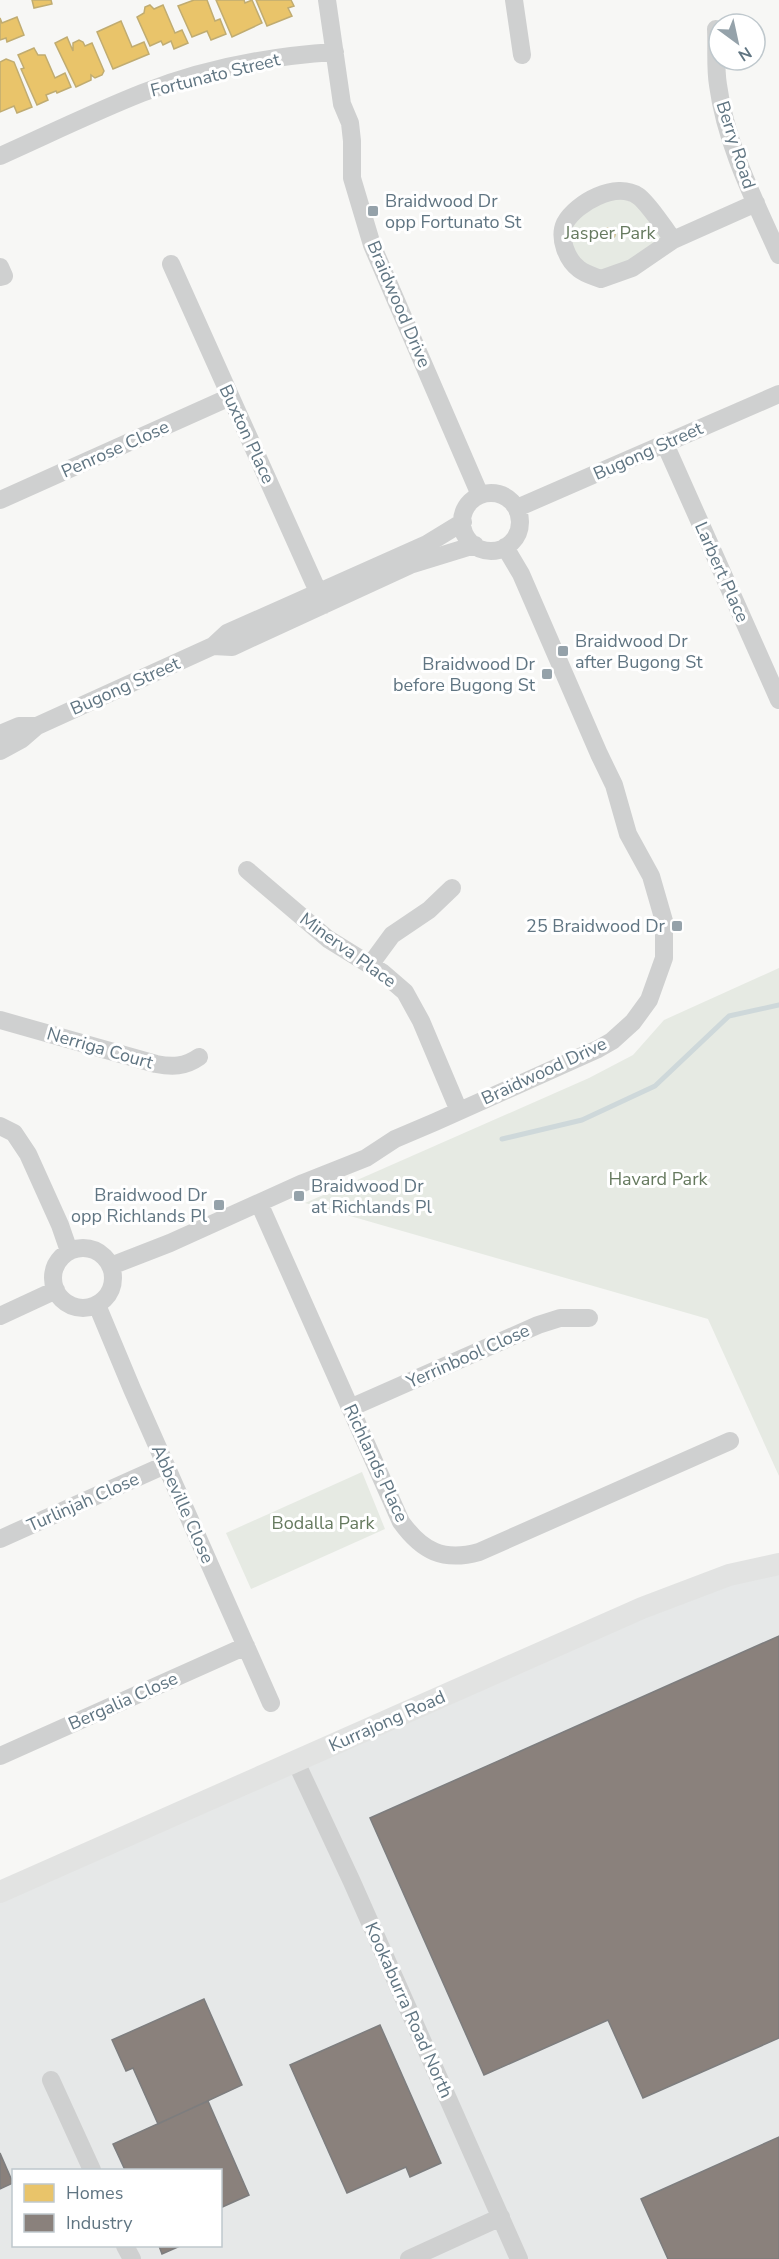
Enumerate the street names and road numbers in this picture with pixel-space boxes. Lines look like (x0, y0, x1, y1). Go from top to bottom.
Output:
street label: Fortunato Street (148, 47, 283, 103)
street label: Berry Road (711, 98, 761, 192)
street label: Braidwood Drive (361, 237, 437, 371)
street label: Buxton Place (214, 381, 280, 487)
street label: Penrose Close (57, 415, 173, 483)
street label: Bugong Street (590, 416, 707, 486)
street label: Larbert Place (689, 518, 755, 626)
street label: Bugong Street (67, 651, 184, 721)
street label: Minerva Place (295, 907, 401, 993)
street label: Nerriga Court (44, 1021, 157, 1075)
street label: Braidwood Drive (477, 1031, 611, 1111)
street label: Yerrinbool Close (402, 1318, 533, 1394)
street label: Richlands Place (338, 1400, 414, 1526)
street label: Abbeville Close (146, 1441, 220, 1567)
street label: Turlinjah Close (23, 1467, 143, 1537)
street label: Bergalia Close (64, 1666, 182, 1736)
street label: Kurrajong Road (325, 1685, 449, 1757)
street label: Kookaburra Road North (359, 1918, 459, 2102)

